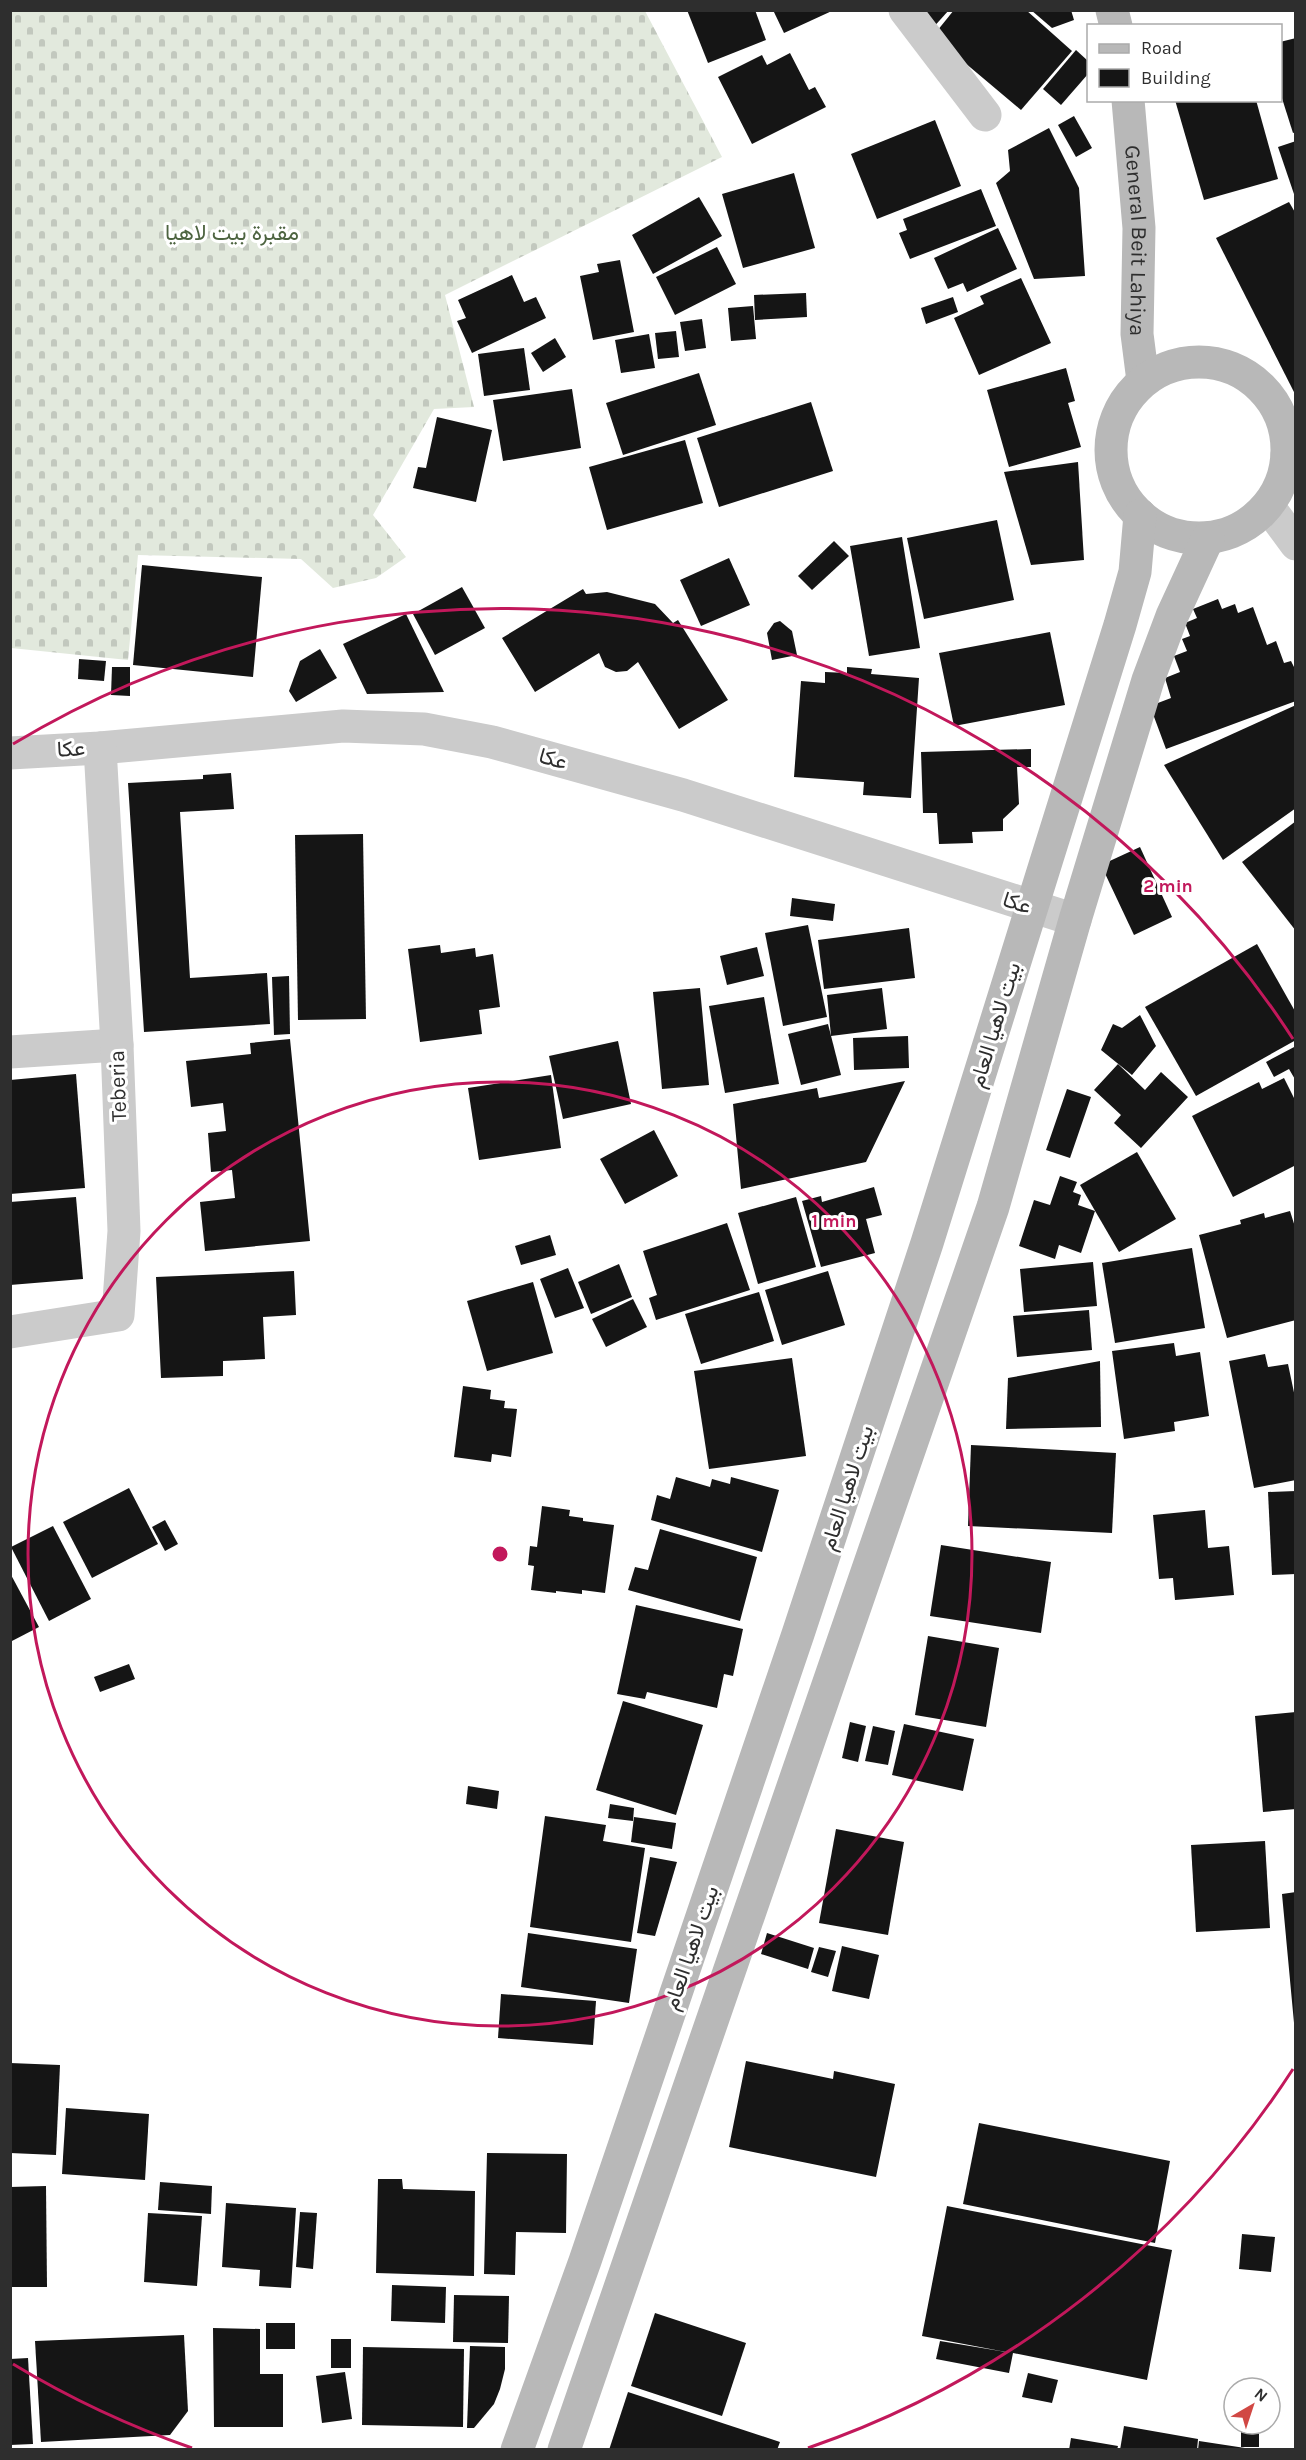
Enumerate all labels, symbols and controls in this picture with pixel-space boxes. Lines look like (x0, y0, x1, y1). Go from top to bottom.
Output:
legend (1087, 24, 1282, 102)
text: Road (1141, 37, 1182, 59)
text: Building (1141, 67, 1211, 89)
street label: General Beit Lahiya (1119, 144, 1152, 336)
park label: مقبرة بيت لاهيا (165, 220, 299, 246)
street label: عكا (56, 735, 86, 763)
street label: عكا (536, 743, 570, 775)
text: 2 min (1143, 875, 1193, 897)
street label: عكا (999, 886, 1035, 920)
street label: بيت لاهيا العام (964, 959, 1027, 1091)
street label: Teberia (104, 1050, 132, 1122)
text: 1 min (811, 1210, 857, 1232)
street label: بيت لاهيا العام (815, 1422, 880, 1554)
centre of rings (490, 1544, 510, 1564)
street label: بيت لاهيا العام (658, 1882, 725, 2014)
north arrow (1222, 2376, 1282, 2436)
text: N (1251, 2384, 1272, 2406)

